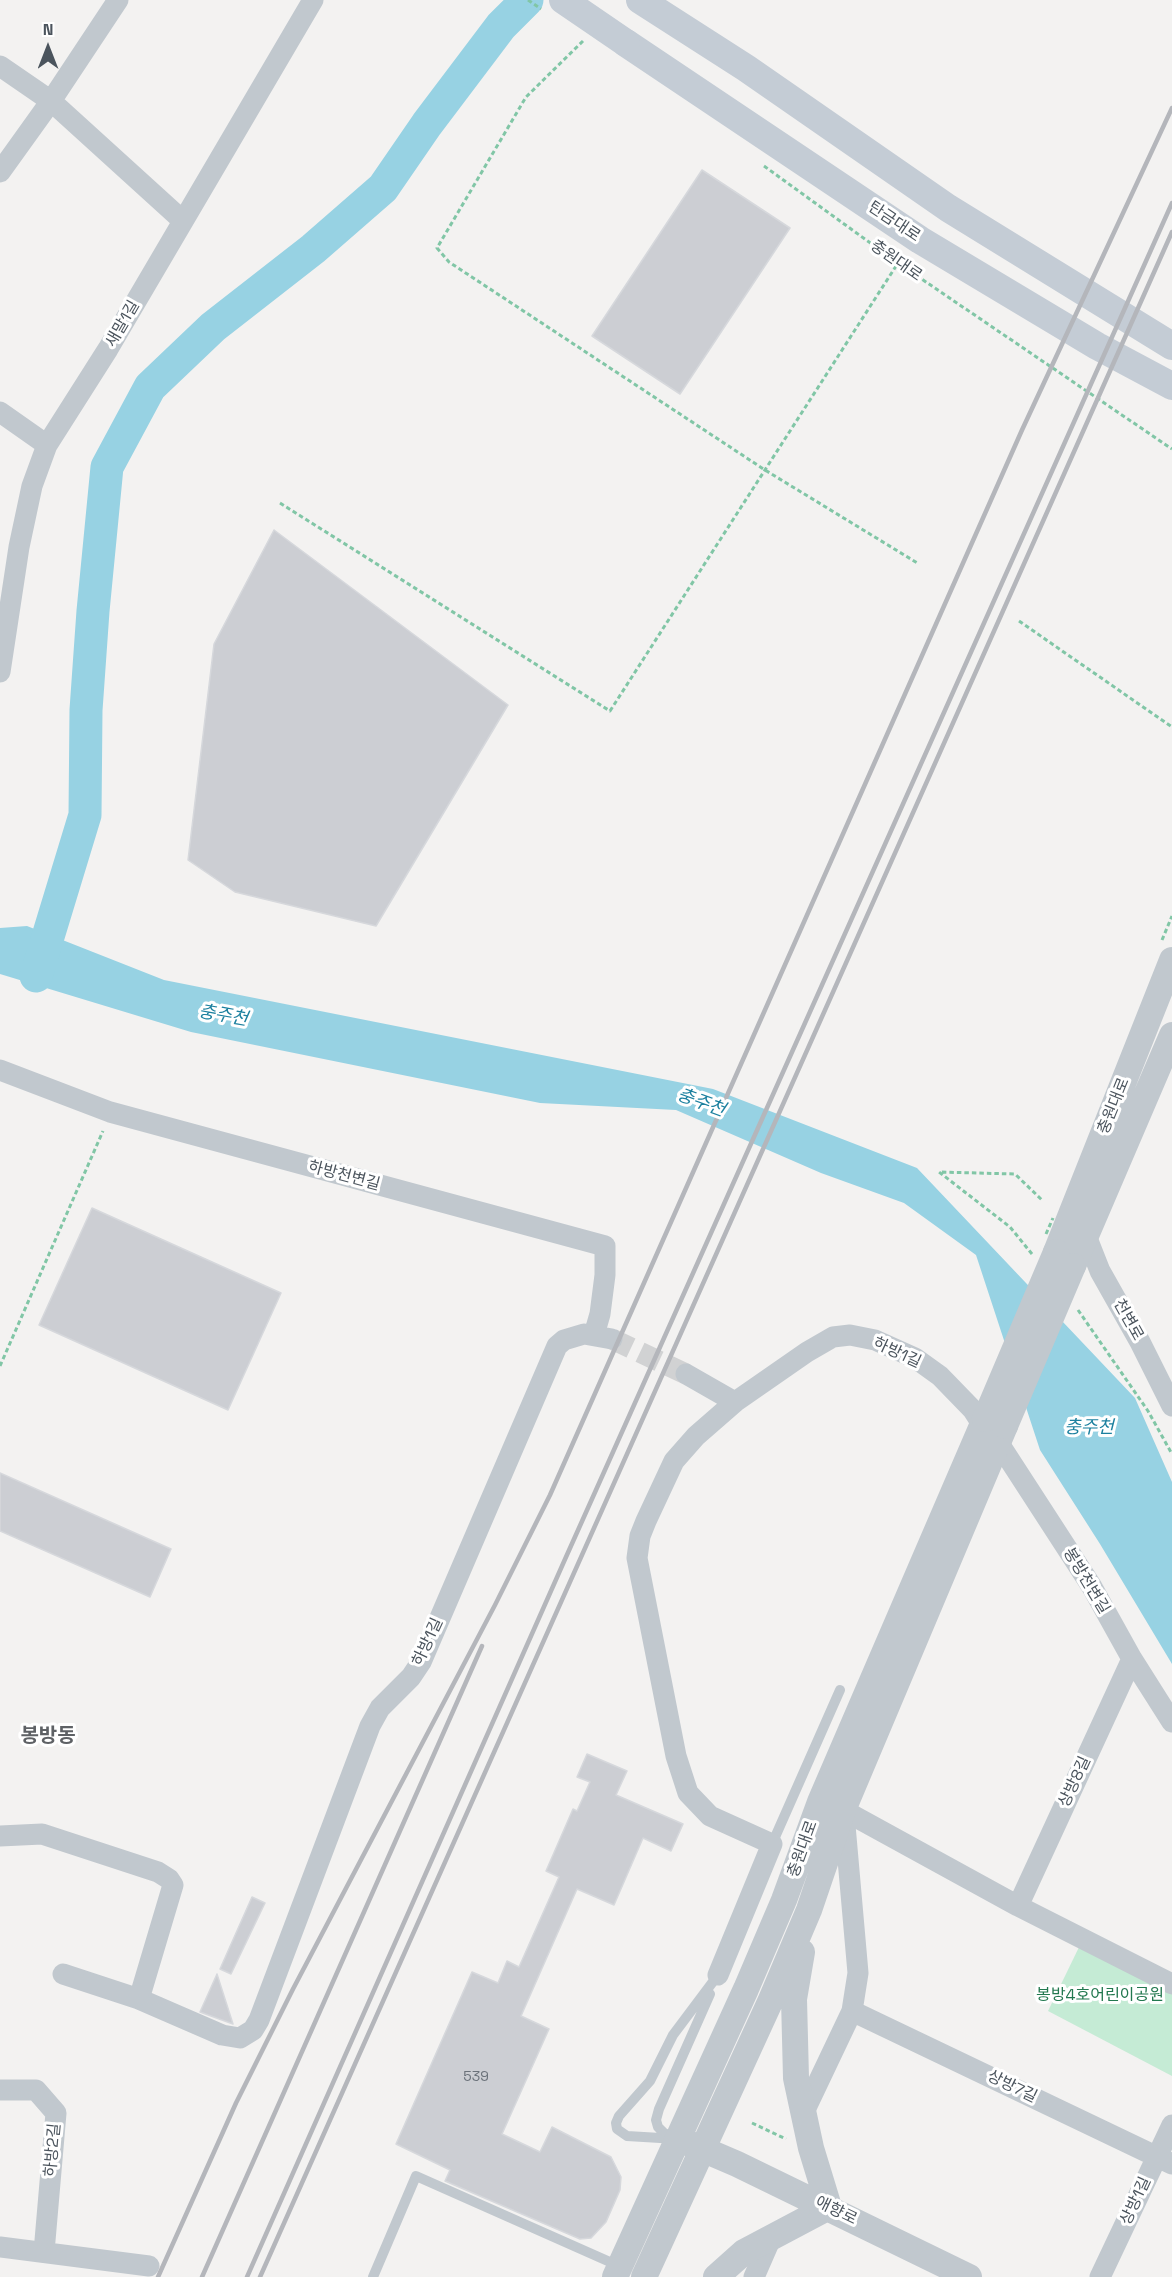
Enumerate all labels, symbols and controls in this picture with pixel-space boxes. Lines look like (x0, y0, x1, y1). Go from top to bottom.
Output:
north arrow (18, 18, 78, 78)
text: N (43, 19, 53, 40)
street label: 탄금대로 (864, 198, 924, 246)
street label: 충원대로 (866, 236, 926, 286)
street label: 새말1길 (102, 297, 144, 351)
water label: 충주천 (197, 1001, 249, 1031)
street label: 충원대로 (1094, 1075, 1134, 1137)
water label: 충주천 (674, 1084, 728, 1122)
street label: 하방천변길 (306, 1157, 382, 1195)
street label: 천변로 (1109, 1296, 1147, 1344)
street label: 하방1길 (870, 1334, 924, 1372)
water label: 충주천 (1064, 1417, 1114, 1439)
street label: 봉방천변길 (1059, 1545, 1113, 1617)
street label: 하방1길 (409, 1615, 447, 1669)
district label: 봉방동 (20, 1725, 76, 1749)
street label: 상방8길 (1055, 1753, 1095, 1811)
street label: 충원대로 (784, 1818, 822, 1880)
park label: 봉방4호어린이공원 (1036, 1986, 1164, 2006)
street label: 상방7길 (984, 2067, 1040, 2107)
house number: 539 (463, 2069, 489, 2085)
street label: 하방2길 (41, 2122, 65, 2178)
street label: 상방1길 (1117, 2174, 1155, 2228)
street label: 애향로 (812, 2193, 860, 2229)

